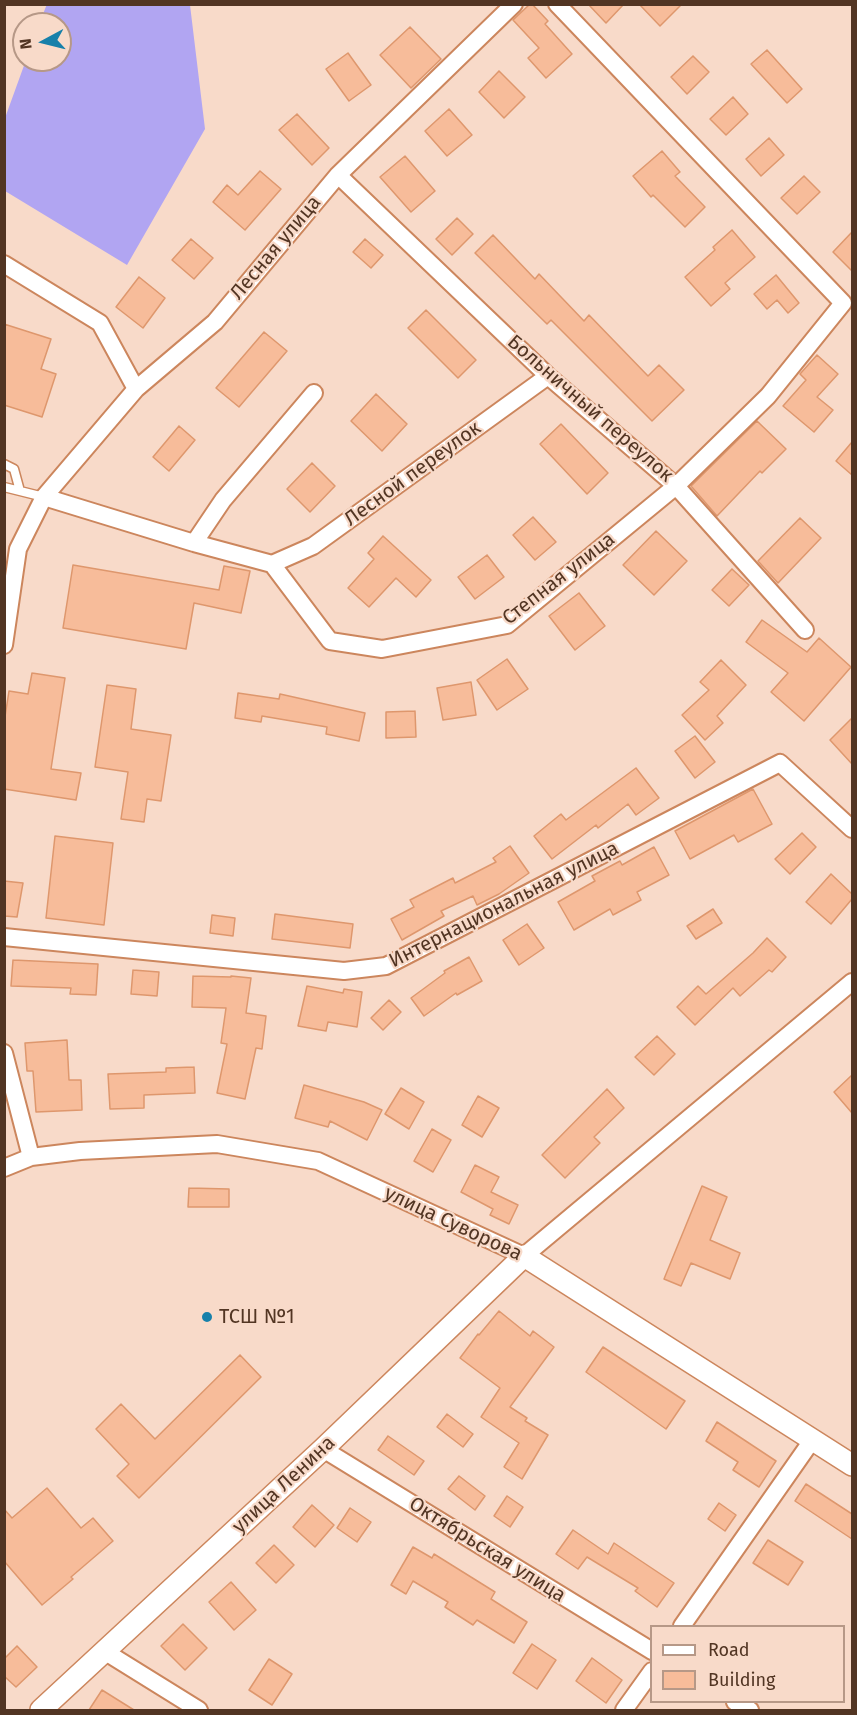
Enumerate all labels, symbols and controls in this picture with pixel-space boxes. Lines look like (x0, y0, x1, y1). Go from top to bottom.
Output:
north arrow (12, 12, 72, 72)
text: N (16, 38, 36, 50)
street label: Лесная улица (226, 191, 326, 305)
street label: Больничный переулок (502, 330, 678, 488)
street label: Лесной переулок (340, 416, 486, 532)
street label: Степная улица (498, 528, 620, 630)
street label: Интернациональная улица (385, 837, 623, 973)
street label: улица Суворова (380, 1182, 526, 1266)
place label: ТСШ №1 (219, 1305, 295, 1329)
marker: ТСШ №1 (200, 1310, 214, 1324)
street label: улица Ленина (228, 1431, 340, 1539)
street label: Октябрьская улица (404, 1492, 570, 1608)
legend (650, 1625, 845, 1703)
text: Road (708, 1639, 750, 1661)
text: Building (708, 1669, 775, 1691)

